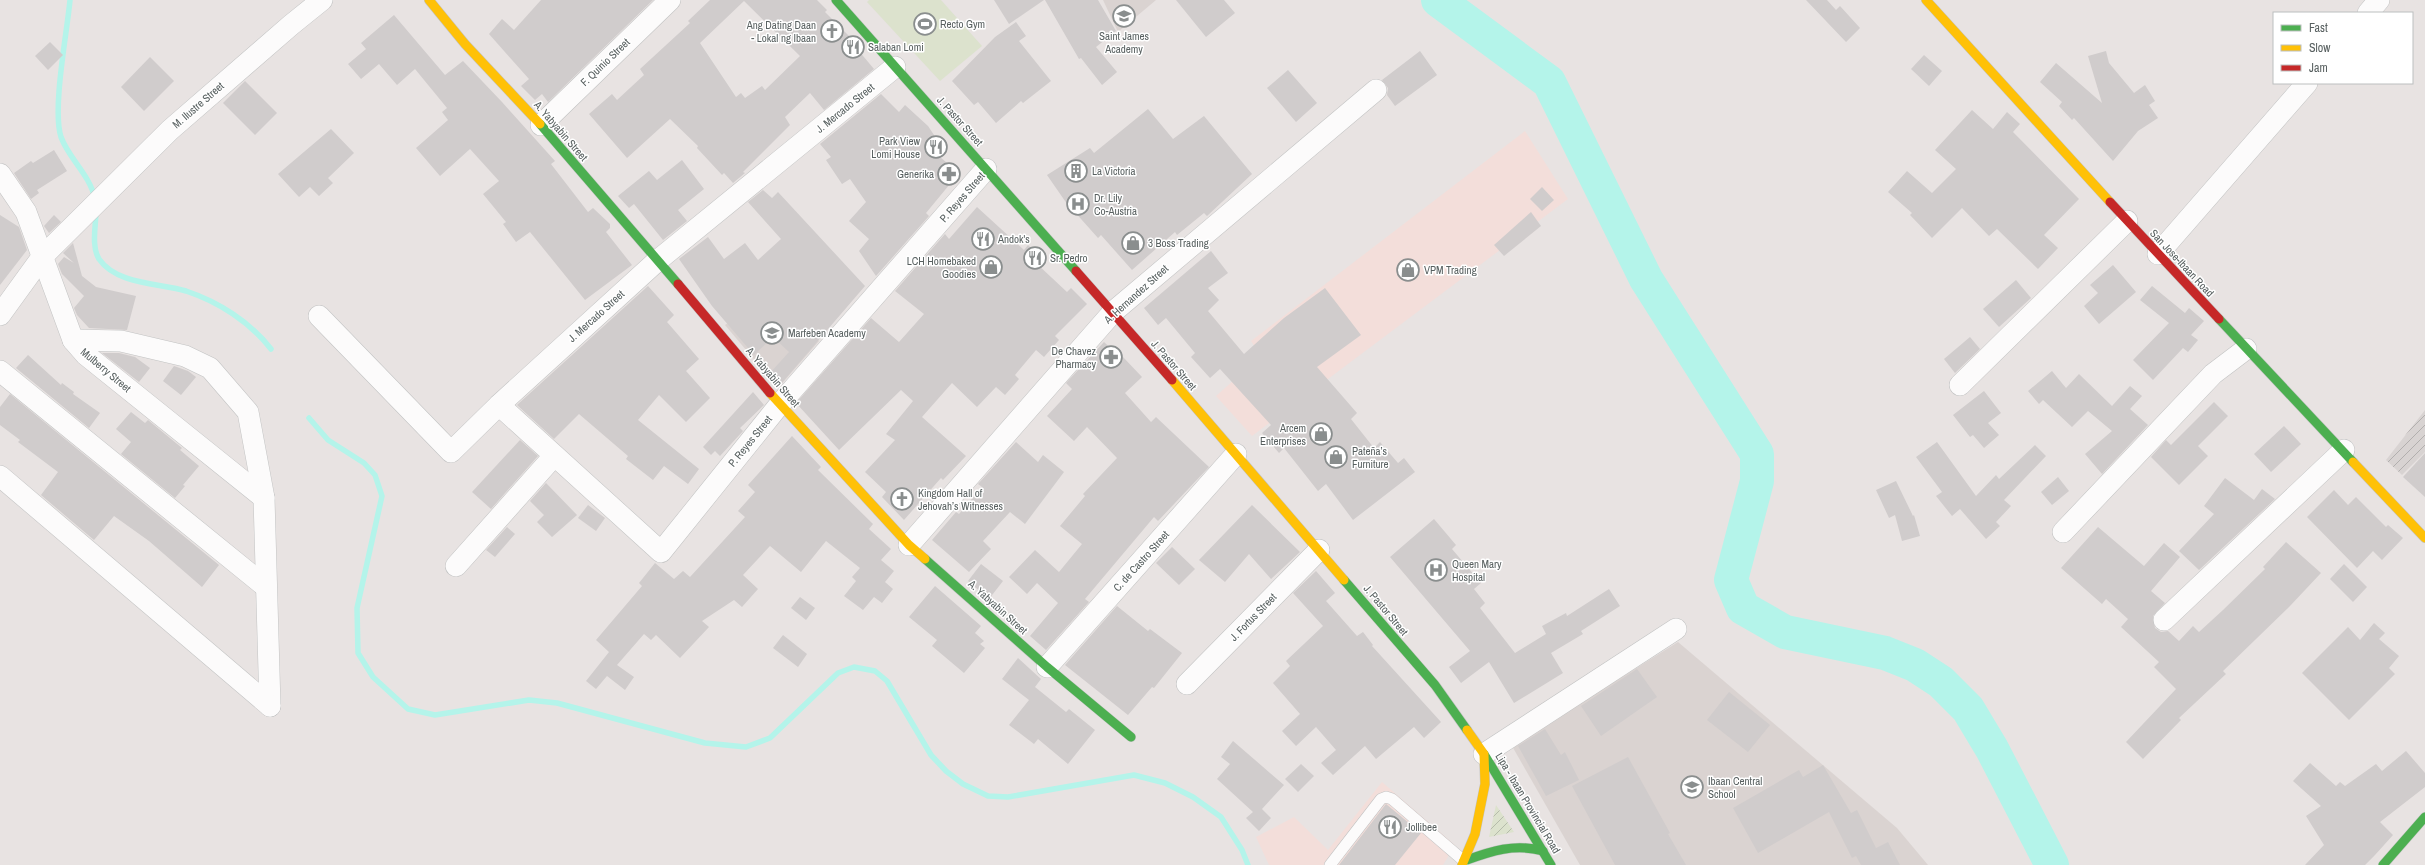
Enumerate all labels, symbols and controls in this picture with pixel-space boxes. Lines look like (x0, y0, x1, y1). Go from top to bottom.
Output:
school or university icon: Saint James Academy (1111, 3, 1137, 29)
sports icon: Recto Gym (912, 11, 938, 37)
legend (2273, 12, 2413, 84)
place label: Recto Gym (940, 17, 985, 31)
place label: Ang Dating Daan - Lokal ng Ibaan (746, 18, 816, 45)
church icon: Ang Dating Daan - Lokal ng Ibaan (819, 18, 845, 44)
text: Fast (2309, 20, 2328, 36)
place label: Saint James Academy (1099, 29, 1150, 56)
restaurant icon: Salaban Lomi (840, 34, 866, 60)
street label: F. Quinio Street (577, 35, 633, 89)
place label: Salaban Lomi (868, 40, 924, 54)
text: Slow (2309, 40, 2331, 56)
text: Jam (2309, 60, 2328, 76)
street label: M. Ilustre Street (169, 79, 227, 131)
street label: J. Mercado Street (813, 80, 877, 136)
street label: J. Pastor Street (934, 93, 986, 149)
street label: A. Yabyabin Street (530, 97, 591, 164)
place label: Park View Lomi House (871, 134, 920, 161)
restaurant icon: Park View Lomi House (923, 134, 949, 160)
building icon: La Victoria (1063, 158, 1089, 184)
pharmacy icon: Generika (936, 161, 962, 187)
place label: La Victoria (1092, 164, 1135, 178)
place label: Generika (897, 167, 934, 181)
street label: P. Reyes Street (936, 169, 988, 225)
hospital icon: Dr. Lily Co-Austria (1065, 191, 1091, 217)
place label: Dr. Lily Co-Austria (1094, 191, 1137, 218)
restaurant icon: Andok's (970, 226, 996, 252)
street label: San Jose-Ibaan Road (2147, 226, 2217, 300)
shop icon: 3 Boss Trading (1120, 230, 1146, 256)
place label: Andok's (997, 232, 1030, 246)
place label: 3 Boss Trading (1148, 236, 1209, 250)
restaurant icon: Sr. Pedro (1022, 245, 1048, 271)
place label: Sr. Pedro (1050, 251, 1088, 265)
place label: LCH Homebaked Goodies (907, 254, 976, 281)
shop icon: LCH Homebaked Goodies (978, 254, 1004, 280)
shop icon: VPM Trading (1395, 257, 1421, 283)
street label: A. Hernandez Street (1100, 261, 1171, 327)
place label: VPM Trading (1424, 263, 1477, 277)
street label: J. Mercado Street (565, 287, 627, 345)
school or university icon: Marfeben Academy (759, 320, 785, 346)
place label: Marfeben Academy (788, 326, 866, 340)
street label: J. Pastor Street (1148, 337, 1200, 393)
street label: A. Yabyabin Street (742, 343, 803, 410)
place label: De Chavez Pharmacy (1051, 344, 1096, 371)
pharmacy icon: De Chavez Pharmacy (1098, 344, 1124, 370)
street label: Mulberry Street (78, 345, 134, 395)
street label: P. Reyes Street (725, 412, 775, 470)
place label: Arcem Enterprises (1260, 421, 1306, 448)
shop icon: Arcem Enterprises (1308, 421, 1334, 447)
shop icon: Pateña’s Furniture (1323, 444, 1349, 470)
place label: Pateña’s Furniture (1352, 444, 1389, 471)
church icon: Kingdom Hall of Jehovah’s Witnesses (889, 486, 915, 512)
place label: Kingdom Hall of Jehovah’s Witnesses (918, 486, 1004, 513)
street label: C. de Castro Street (1110, 527, 1172, 594)
hospital icon: Queen Mary Hospital (1423, 557, 1449, 583)
place label: Queen Mary Hospital (1452, 557, 1502, 584)
street label: A. Yabyabin Street (965, 576, 1031, 638)
street label: J. Pastor Street (1361, 582, 1412, 639)
street label: J. Fortus Street (1227, 590, 1280, 644)
street label: Lipa - Ibaan Provincial Road (1492, 750, 1564, 856)
school or university icon: Ibaan Central School (1679, 774, 1705, 800)
place label: Ibaan Central School (1708, 774, 1762, 801)
restaurant icon: Jollibee (1377, 814, 1403, 840)
place label: Jollibee (1406, 820, 1437, 834)

